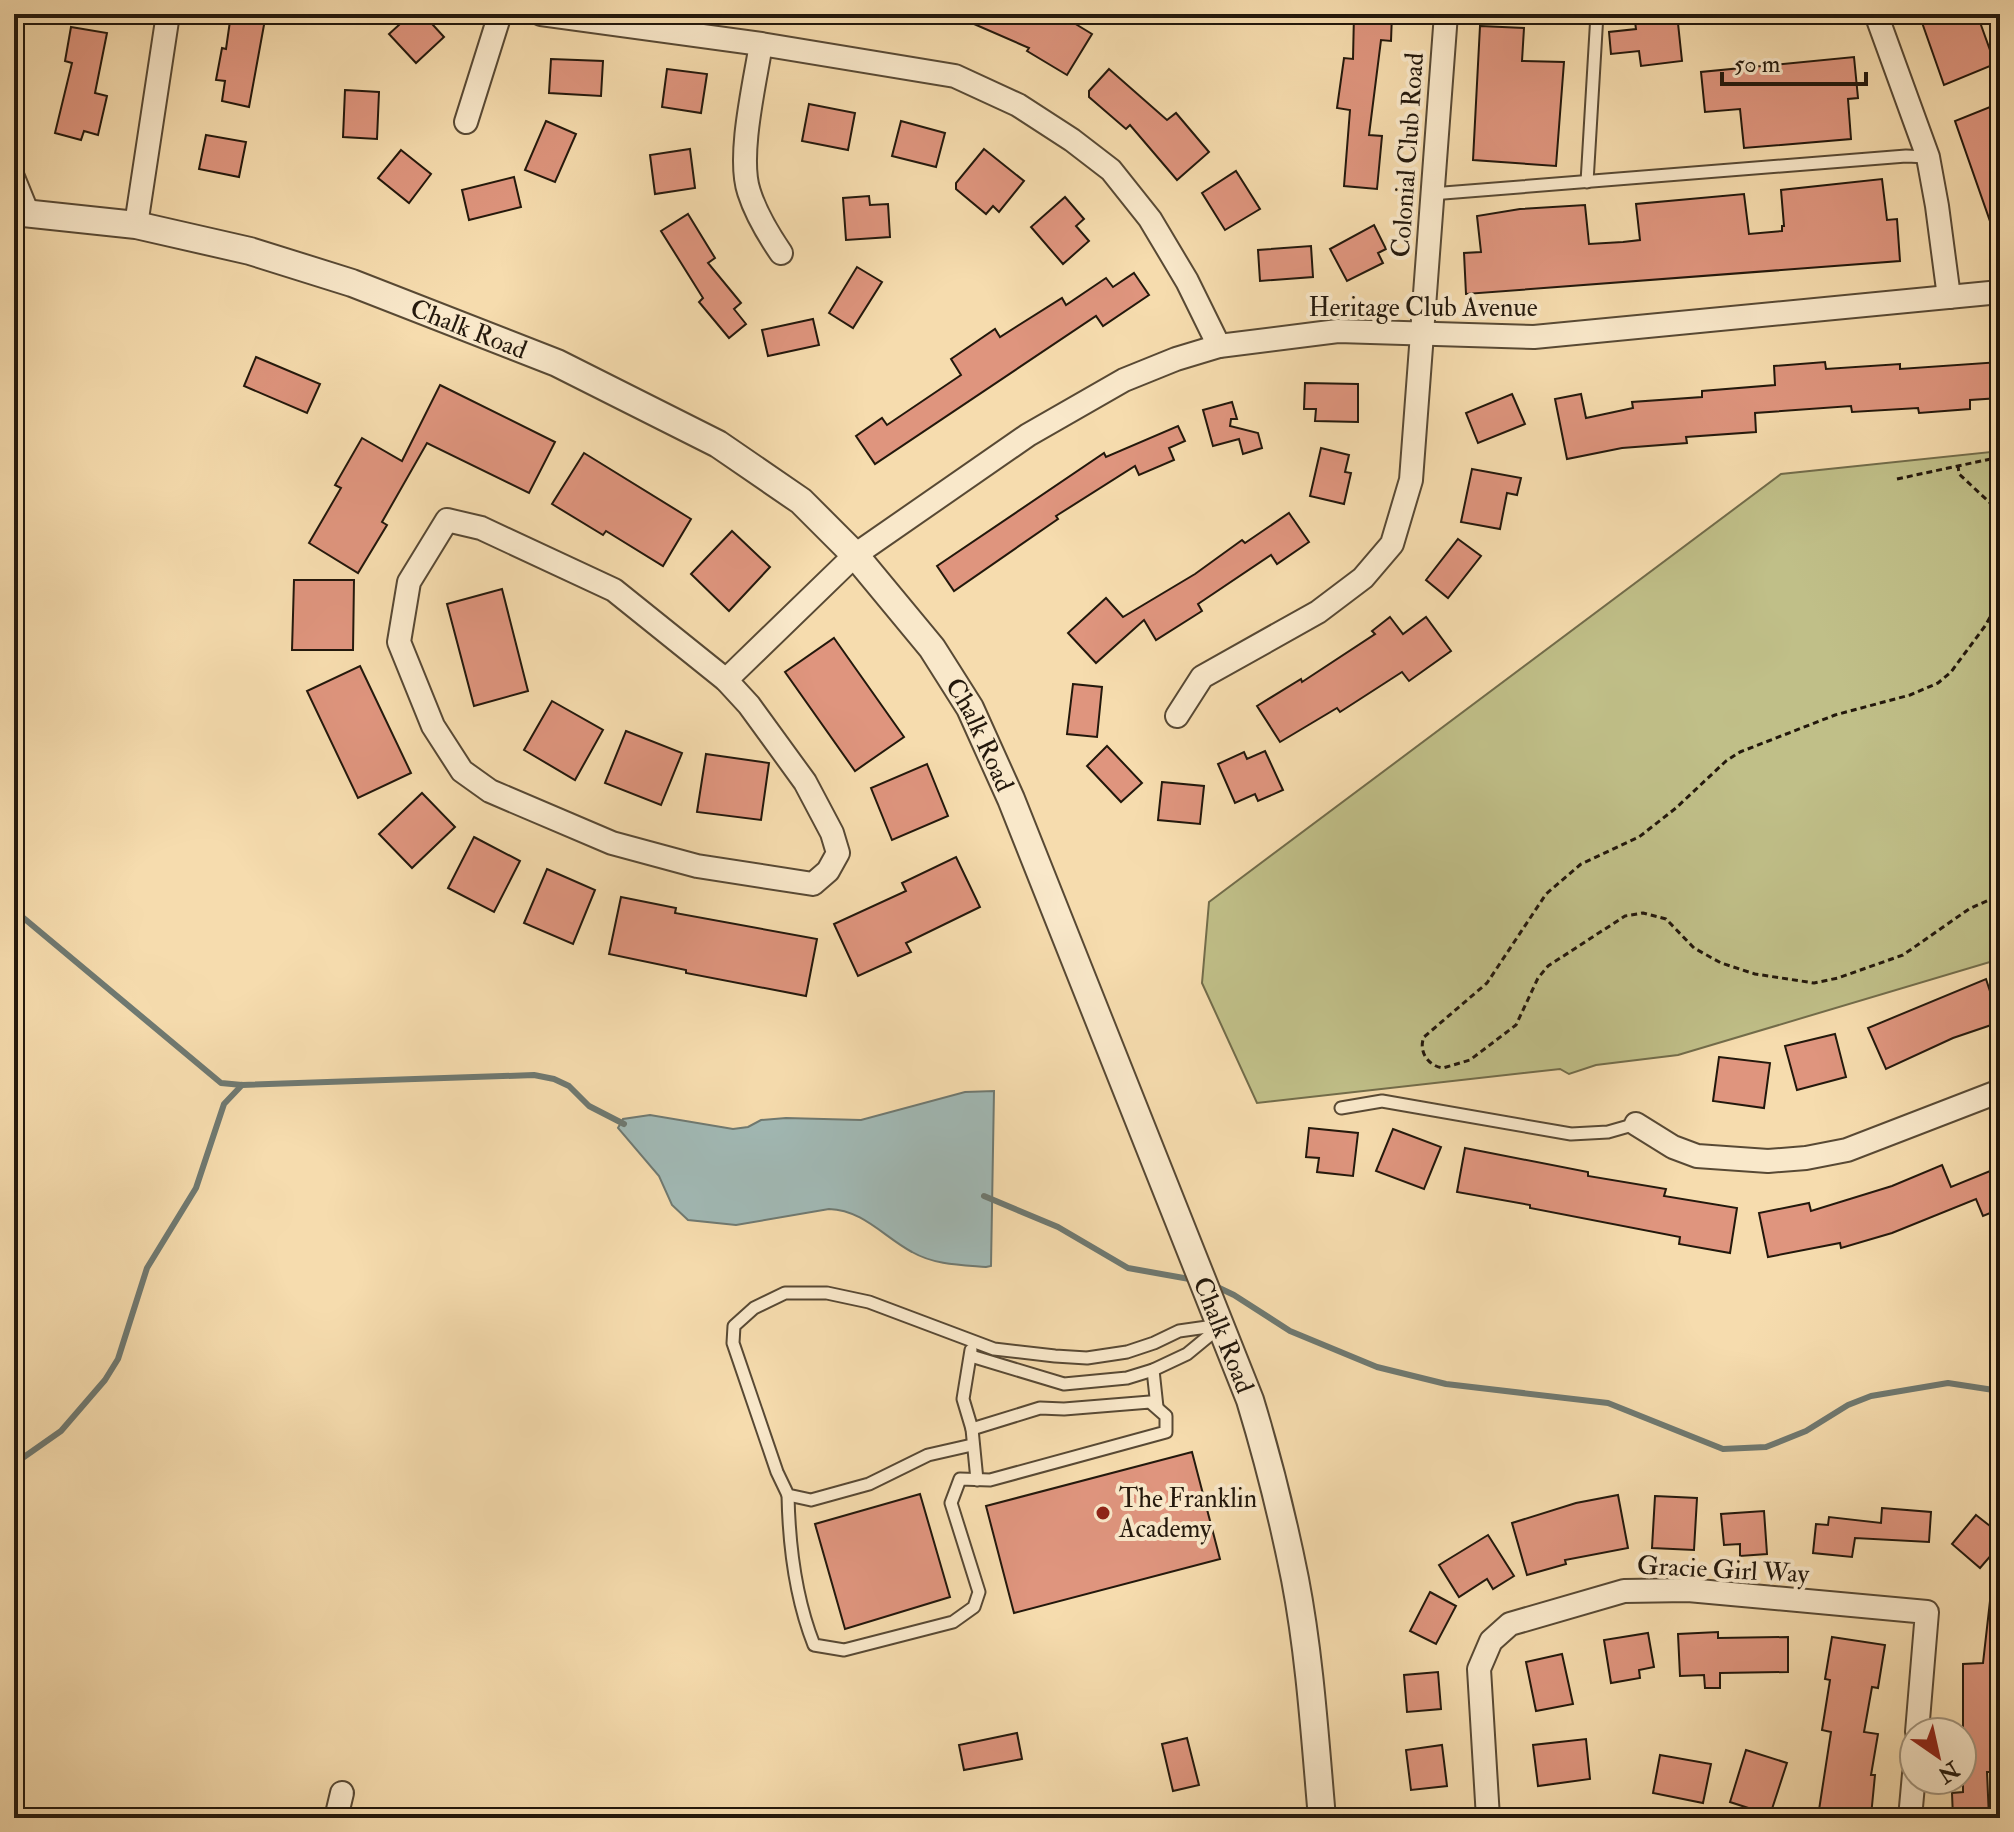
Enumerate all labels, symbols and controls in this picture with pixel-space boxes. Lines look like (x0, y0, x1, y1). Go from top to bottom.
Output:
scale bar (1722, 36, 1866, 86)
text: 50 m (1734, 49, 1781, 80)
street label: Colonial Club Road (1385, 51, 1431, 259)
street label: Chalk Road (406, 292, 532, 367)
street label: Heritage Club Avenue (1308, 292, 1538, 324)
street label: Chalk Road (938, 672, 1021, 797)
street label: Chalk Road (1186, 1272, 1261, 1398)
place label: The Franklin Academy (1118, 1483, 1257, 1545)
marker: The Franklin Academy (1094, 1504, 1112, 1522)
street label: Gracie Girl Way (1636, 1550, 1810, 1591)
north arrow (1898, 1716, 1978, 1796)
text: N (1932, 1754, 1965, 1789)

